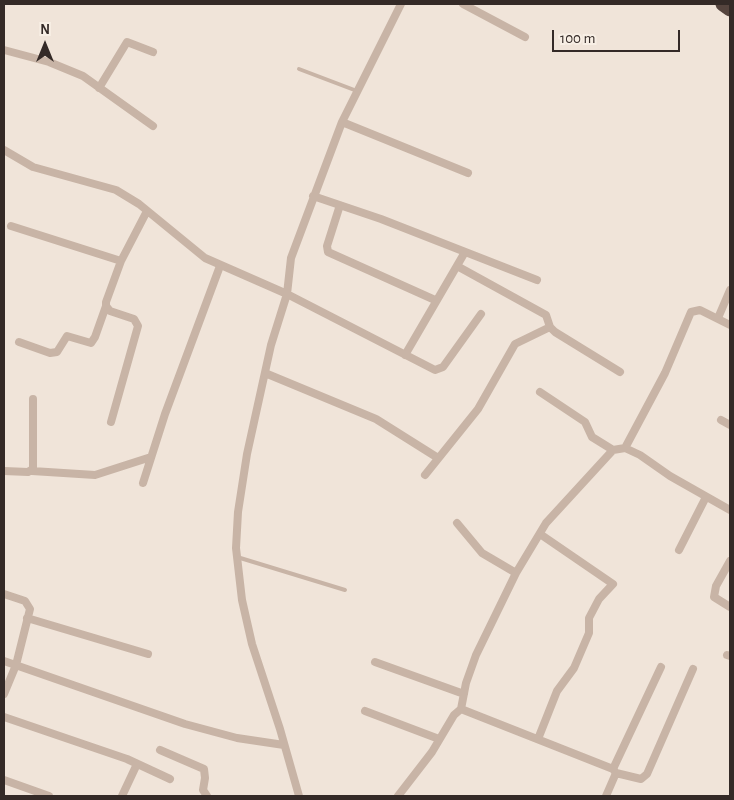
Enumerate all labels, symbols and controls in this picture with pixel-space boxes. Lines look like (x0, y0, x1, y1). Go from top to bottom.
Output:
north arrow (20, 20, 70, 70)
scale bar (554, 20, 682, 52)
text: N (40, 23, 50, 37)
text: 100 m (560, 31, 595, 46)

